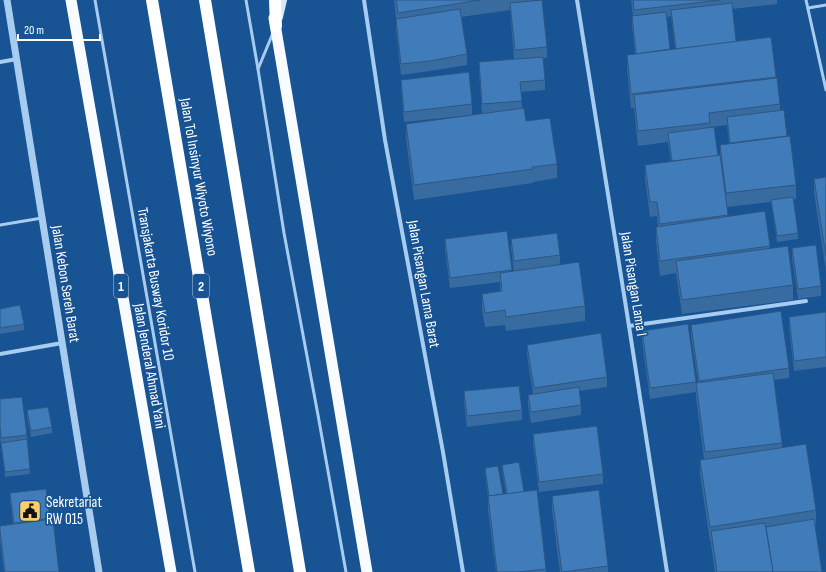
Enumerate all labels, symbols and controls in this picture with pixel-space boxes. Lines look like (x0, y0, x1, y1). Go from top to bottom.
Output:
scale bar (18, 16, 100, 42)
text: 20 m (24, 23, 44, 38)
street label: Jalan Tol Insinyur Wiyoto Wiyono (175, 96, 222, 258)
street label: Transjakarta Busway Koridor 10 (133, 206, 178, 362)
street label: Jalan Pisangan Lama Barat (403, 218, 444, 350)
street label: Jalan Kebon Sereh Barat (47, 223, 84, 344)
street label: Jalan Pisangan Lama I (616, 230, 651, 338)
road number: 1 (114, 274, 128, 298)
road number: 2 (193, 274, 209, 298)
street label: Jalan Jenderal Ahmad Yani (129, 301, 170, 430)
place label: Sekretariat RW 015 (46, 493, 102, 529)
public building icon: Sekretariat RW 015 (17, 498, 43, 524)

